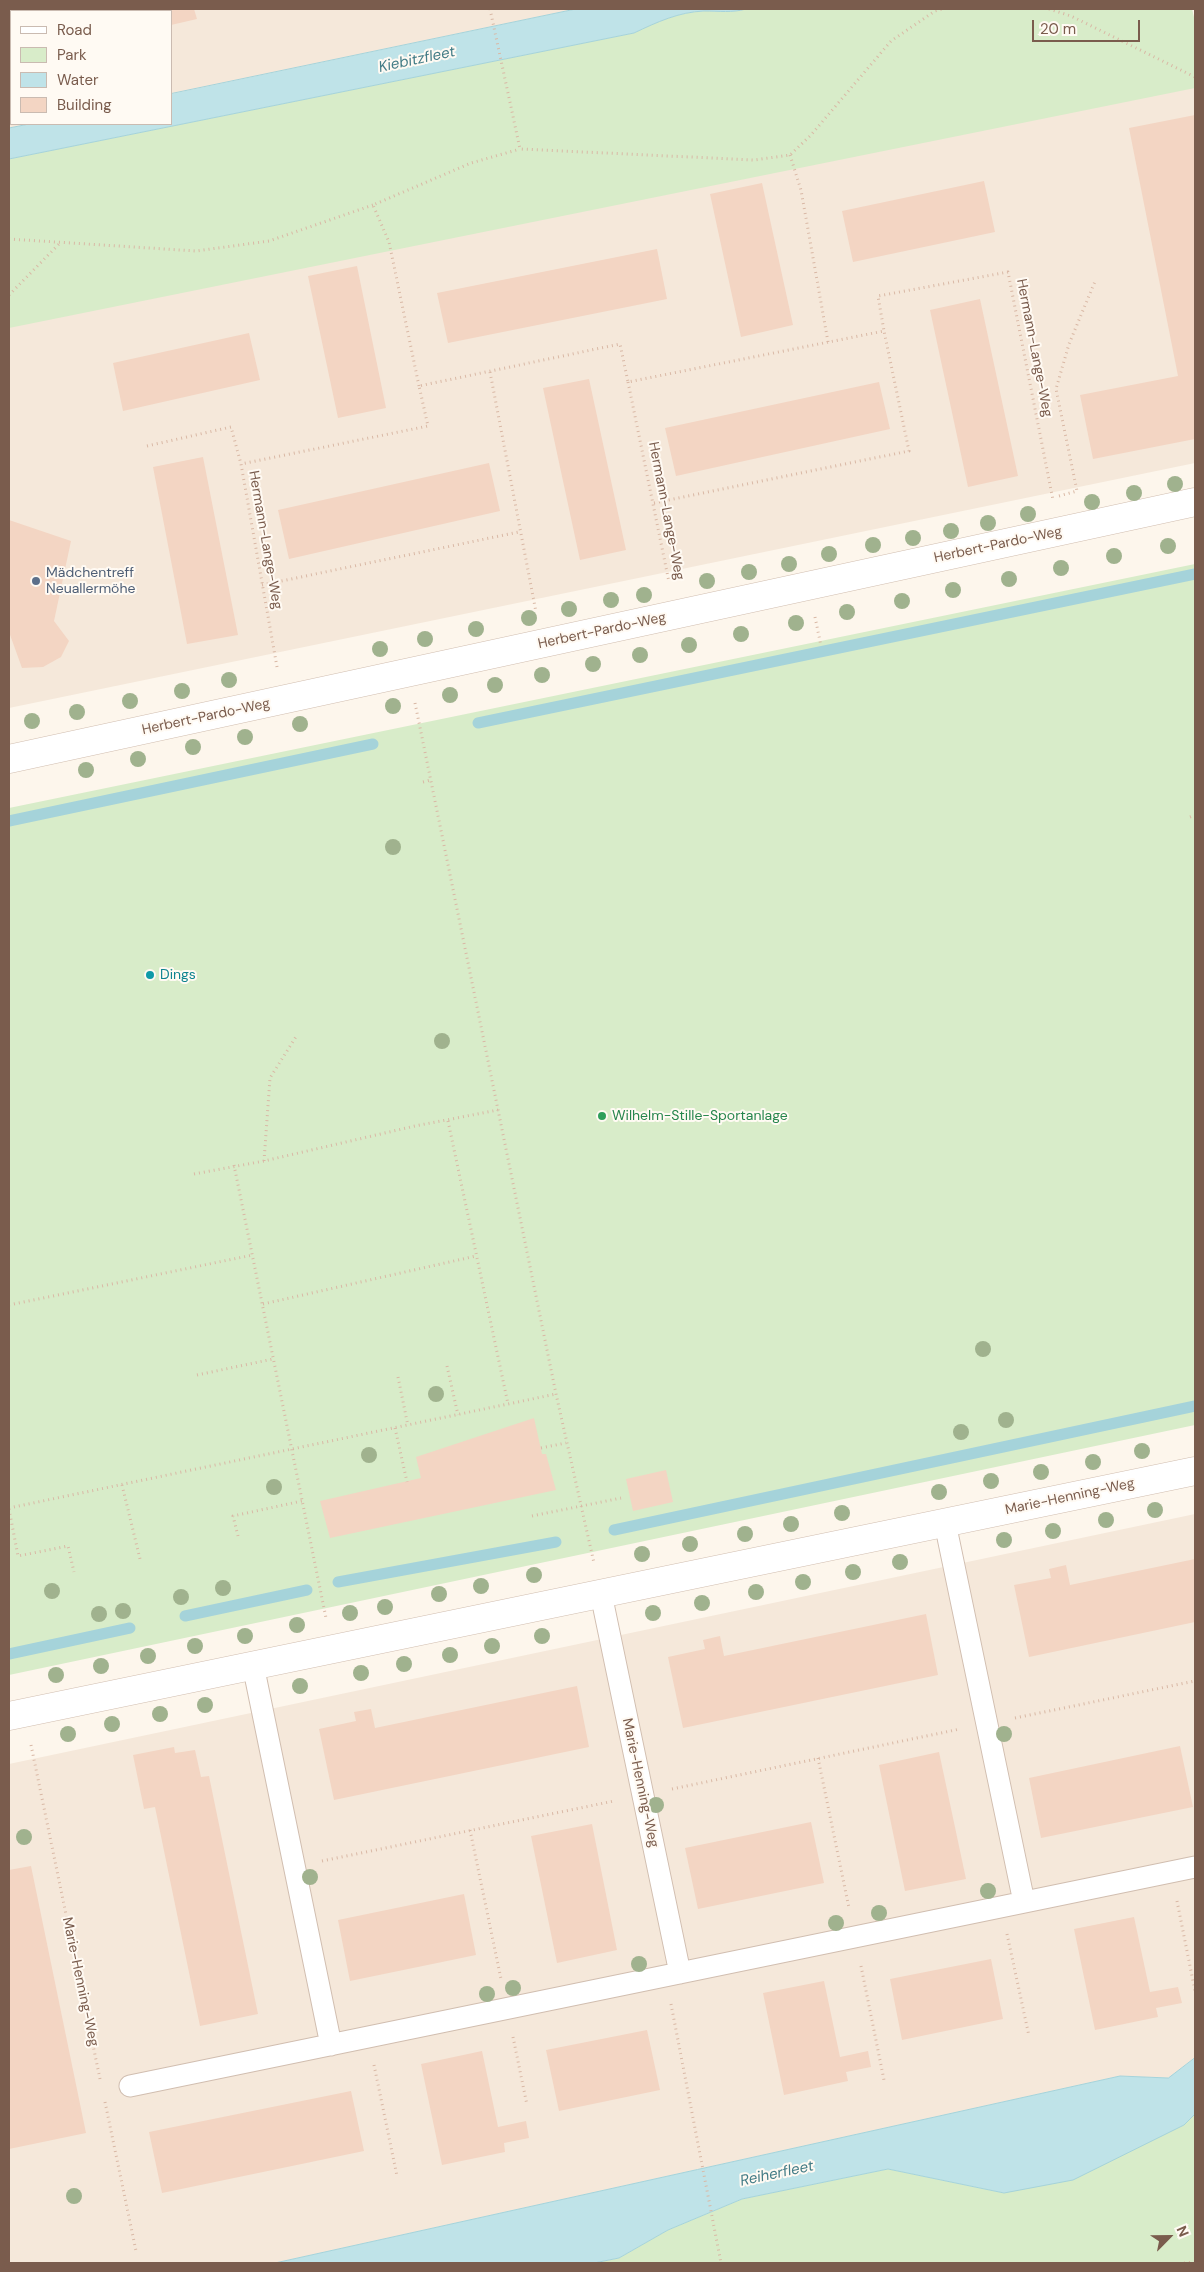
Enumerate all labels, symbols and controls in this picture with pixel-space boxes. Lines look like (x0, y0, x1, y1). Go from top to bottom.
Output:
legend (10, 10, 172, 125)
scale bar (1034, 10, 1142, 42)
text: 20 m (1040, 19, 1076, 39)
text: Road (57, 20, 92, 40)
water label: Kiebitzfleet (377, 43, 457, 77)
text: Park (57, 45, 87, 65)
text: Water (57, 70, 98, 90)
text: Building (57, 95, 112, 115)
street label: Hermann-Lange-Weg (1012, 277, 1056, 419)
street label: Hermann-Lange-Weg (644, 440, 688, 582)
street label: Hermann-Lange-Weg (245, 469, 285, 611)
street label: Herbert-Pardo-Weg (932, 523, 1064, 567)
place label: Mädchentreff Neuallermöhe (46, 565, 135, 598)
marker: Mädchentreff Neuallermöhe (30, 575, 42, 587)
street label: Herbert-Pardo-Weg (536, 609, 668, 653)
street label: Herbert-Pardo-Weg (140, 695, 272, 739)
place label: Dings (160, 967, 196, 983)
marker: Dings (144, 969, 156, 981)
place label: Wilhelm-Stille-Sportanlage (612, 1108, 788, 1124)
marker: Wilhelm-Stille-Sportanlage (596, 1110, 608, 1122)
street label: Marie-Henning-Weg (1004, 1475, 1136, 1519)
street label: Marie-Henning-Weg (618, 1717, 662, 1849)
street label: Marie-Henning-Weg (58, 1916, 102, 2048)
water label: Reiherfleet (738, 2157, 816, 2191)
north arrow (1144, 2212, 1194, 2262)
text: N (1173, 2223, 1193, 2239)

